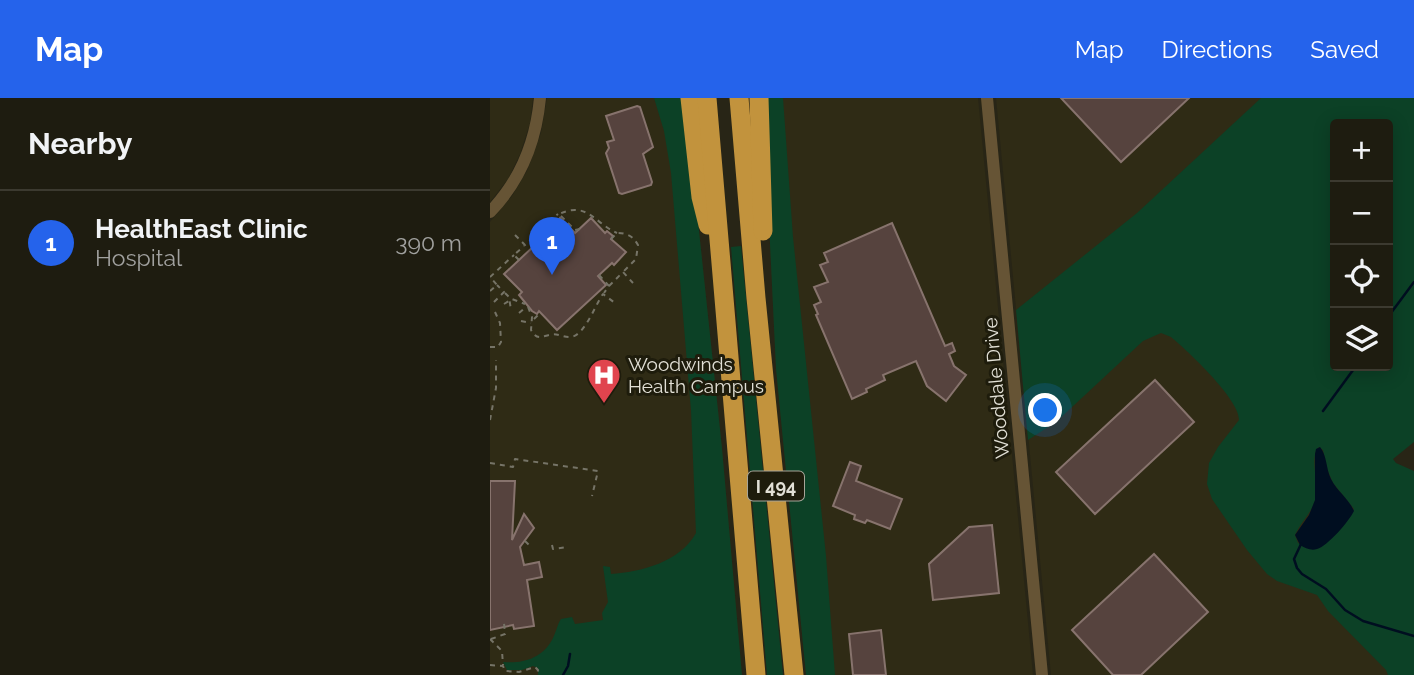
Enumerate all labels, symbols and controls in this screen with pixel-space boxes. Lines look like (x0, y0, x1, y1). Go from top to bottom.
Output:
text: Map (35, 30, 103, 69)
text: Map (1075, 35, 1124, 64)
text: Directions (1162, 35, 1272, 64)
text: Saved (1310, 35, 1379, 64)
map controls (1330, 119, 1393, 371)
button: + (1330, 119, 1393, 182)
text: Nearby (28, 126, 132, 161)
button: − (1330, 182, 1393, 245)
text: HealthEast Clinic (95, 214, 308, 244)
pin: 1 (529, 217, 575, 275)
text: 1 (45, 229, 57, 256)
text: 390 m (395, 229, 462, 256)
text: Hospital (95, 244, 182, 271)
button: locate (1330, 245, 1393, 308)
button: layers (1330, 308, 1393, 371)
street label: Wooddale Drive (979, 316, 1013, 460)
place label: Woodwinds Health Campus (628, 353, 764, 397)
hospital icon: Woodwinds Health Campus (585, 356, 623, 405)
your location (1028, 393, 1062, 427)
road number: I 494 (748, 472, 804, 500)

